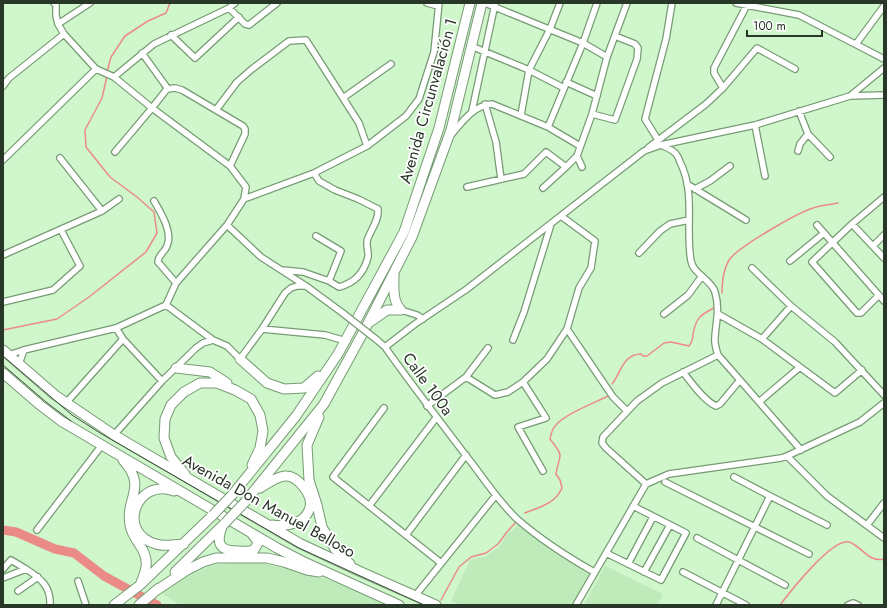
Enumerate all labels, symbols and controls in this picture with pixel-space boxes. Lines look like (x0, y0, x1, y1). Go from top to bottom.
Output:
scale bar (747, 12, 822, 38)
street label: Avenida Circunvalación 1 (393, 16, 463, 186)
text: 100 m (753, 17, 786, 35)
street label: Calle 100a (397, 348, 459, 420)
street label: Avenida Don Manuel Belloso (178, 449, 360, 563)

